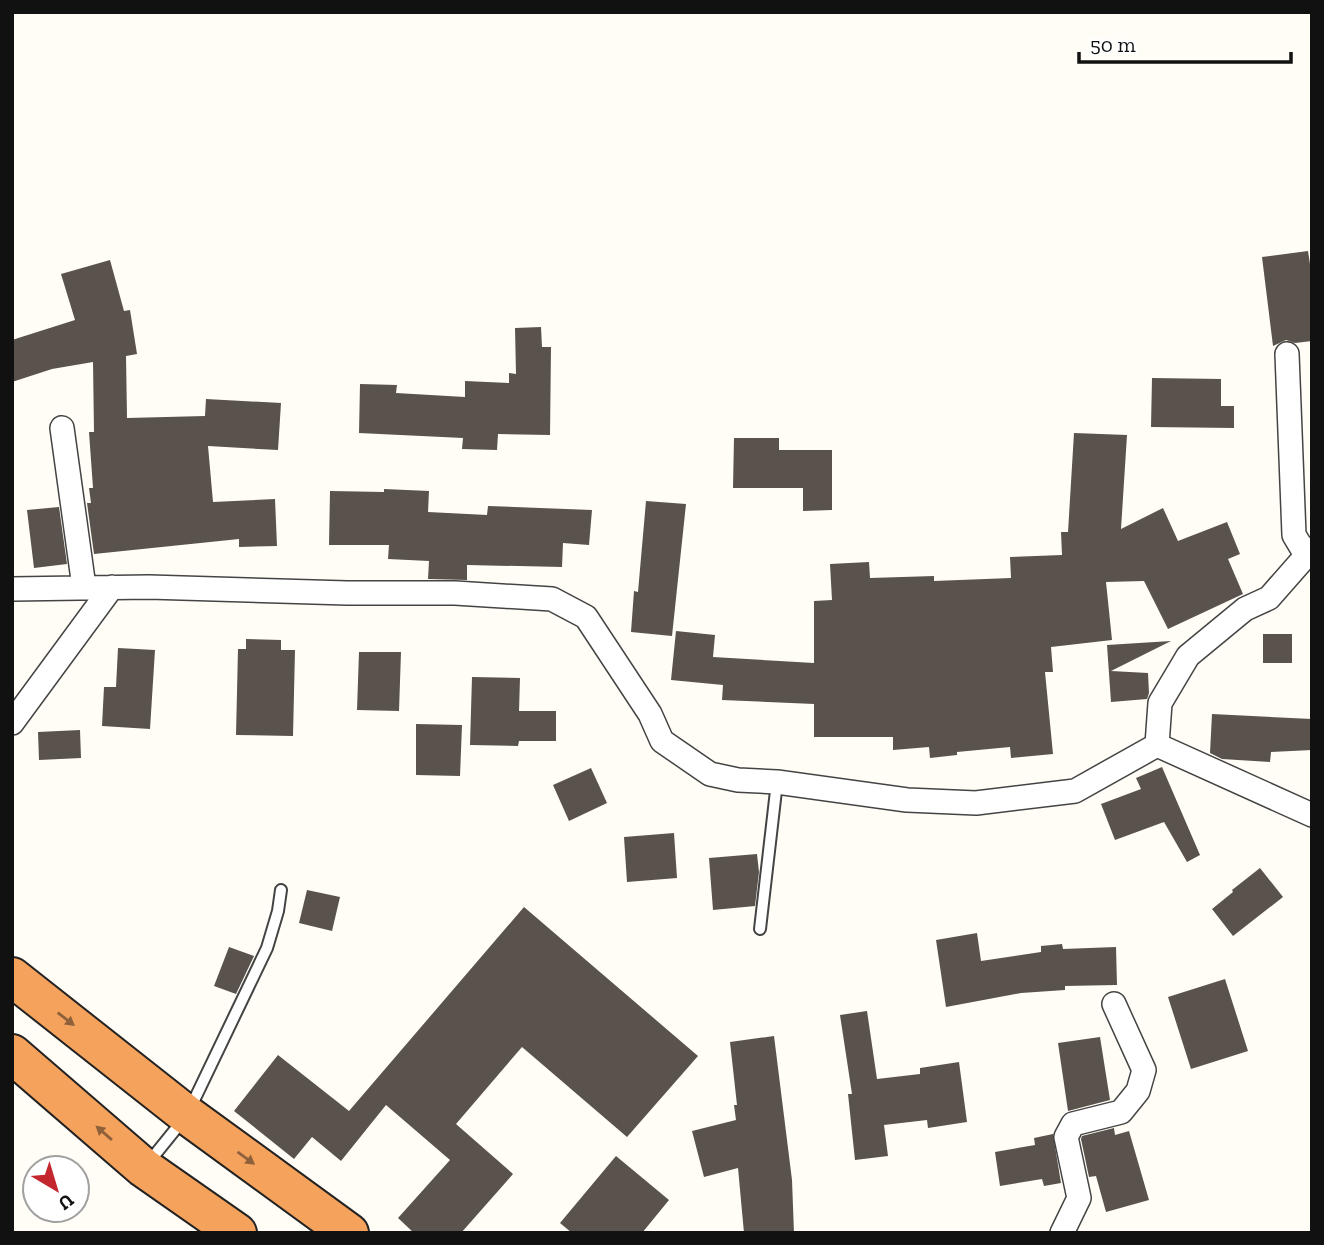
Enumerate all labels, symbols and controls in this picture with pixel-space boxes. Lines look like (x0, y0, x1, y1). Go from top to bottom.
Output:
scale bar (1079, 21, 1291, 65)
text: 50 m (1090, 32, 1136, 57)
one-way arrow (56, 1012, 74, 1027)
one-way arrow (95, 1125, 113, 1141)
one-way arrow (237, 1151, 255, 1165)
north arrow (21, 1154, 91, 1224)
text: U (53, 1189, 79, 1215)

